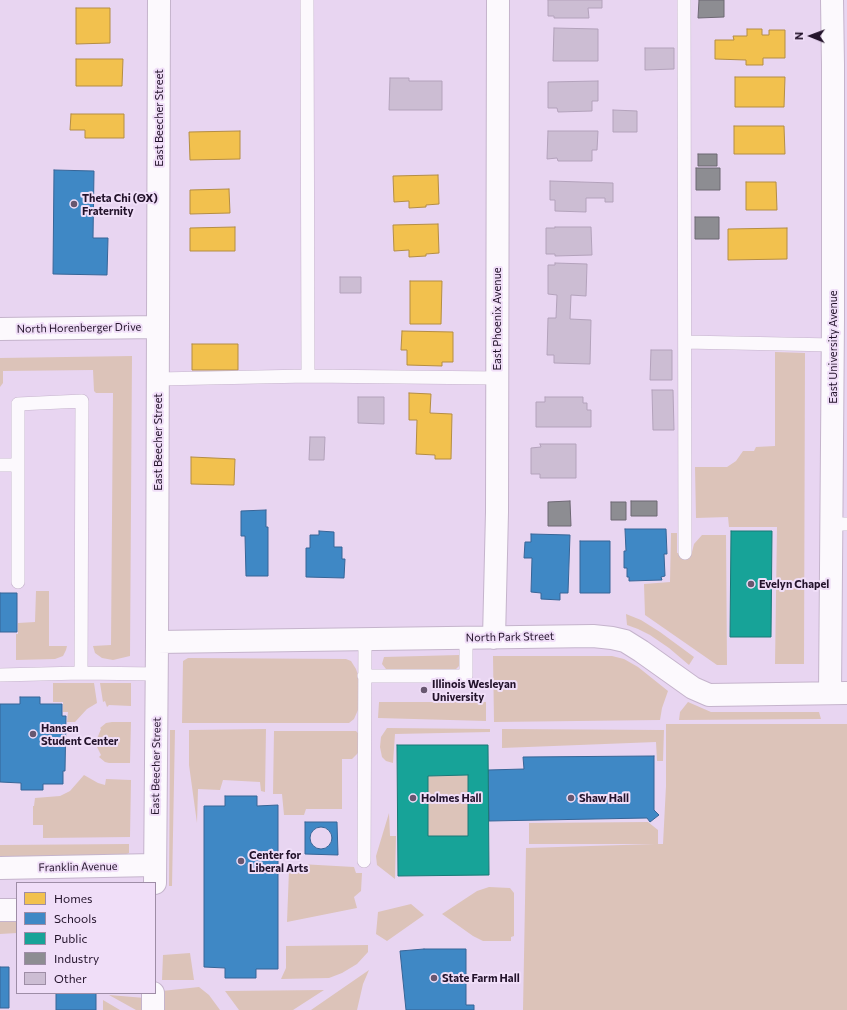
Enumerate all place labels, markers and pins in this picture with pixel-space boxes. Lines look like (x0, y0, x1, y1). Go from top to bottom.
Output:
place label: Theta Chi (ΘΧ) Fraternity (82, 191, 158, 217)
marker: Theta Chi (ΘΧ) Fraternity (69, 199, 79, 209)
place label: Evelyn Chapel (759, 577, 829, 591)
marker: Evelyn Chapel (746, 579, 756, 589)
place label: Illinois Wesleyan University (432, 677, 516, 703)
marker: Illinois Wesleyan University (419, 685, 429, 695)
place label: Hansen Student Center (41, 721, 118, 747)
marker: Hansen Student Center (28, 729, 38, 739)
place label: Holmes Hall (421, 791, 481, 805)
place label: Shaw Hall (579, 791, 629, 805)
marker: Holmes Hall (408, 793, 418, 803)
marker: Shaw Hall (566, 793, 576, 803)
place label: Center for Liberal Arts (249, 848, 308, 874)
marker: Center for Liberal Arts (236, 856, 246, 866)
place label: State Farm Hall (442, 971, 520, 985)
marker: State Farm Hall (429, 973, 439, 983)

